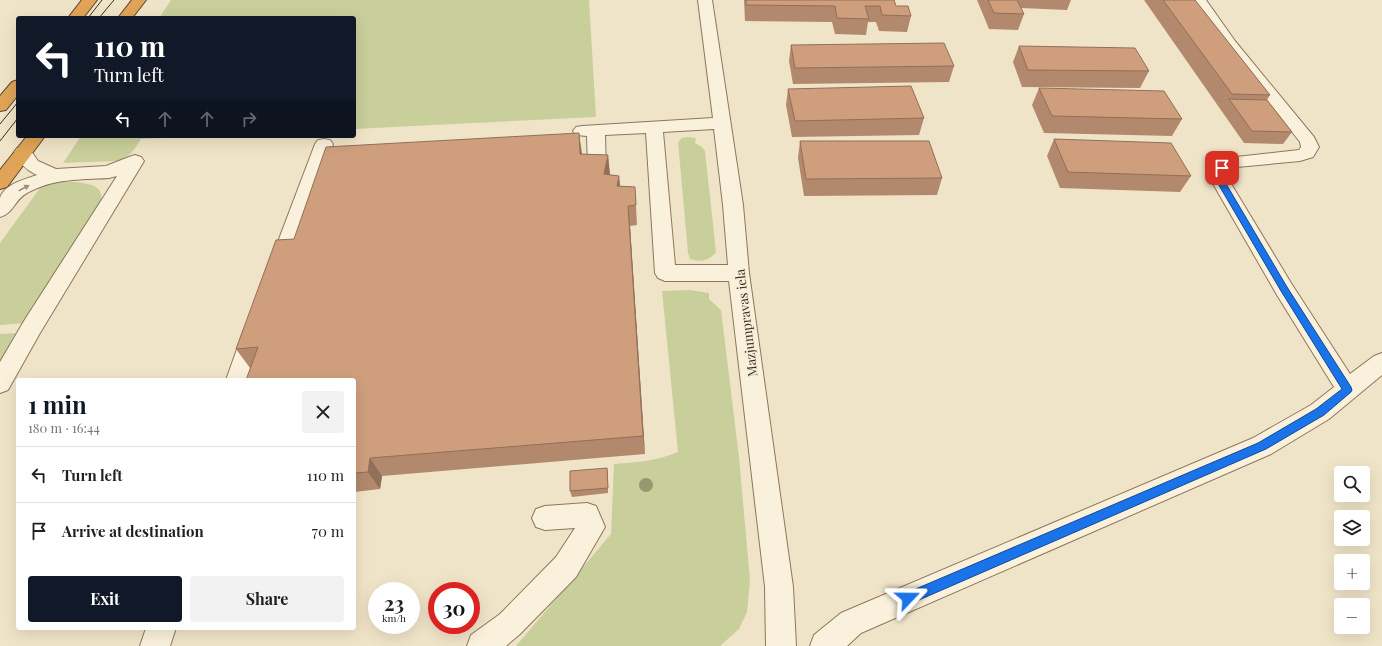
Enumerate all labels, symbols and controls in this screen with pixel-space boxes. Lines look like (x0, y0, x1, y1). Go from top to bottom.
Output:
text: 110 m (94, 27, 165, 64)
icon: left (28, 32, 80, 84)
text: Turn left (94, 63, 164, 87)
icon: left (112, 108, 134, 130)
icon: ahead (154, 108, 176, 130)
icon: ahead (196, 108, 218, 130)
icon: right (238, 108, 260, 130)
pin (1205, 151, 1239, 185)
icon: arrive (1211, 157, 1233, 179)
one-way arrow (18, 184, 30, 191)
street label: Mazjumpravas iela (730, 268, 761, 378)
text: 1 min (28, 388, 87, 420)
button: close (302, 391, 344, 433)
text: 180 m · 16:44 (28, 419, 100, 436)
icon: left (28, 464, 50, 486)
text: Turn left (62, 465, 123, 485)
text: 110 m (307, 465, 344, 485)
map controls (1334, 466, 1370, 634)
button: search (1334, 466, 1370, 502)
button: layers (1334, 510, 1370, 546)
icon: arrive (28, 520, 50, 542)
text: Arrive at destination (62, 521, 204, 541)
text: 70 m (312, 521, 344, 541)
button: + (1334, 554, 1370, 590)
button: Exit (28, 576, 182, 622)
button: Share (190, 576, 344, 622)
position arrow (887, 577, 929, 619)
speed limit sign: 30 (428, 582, 480, 634)
text: 23 (384, 589, 404, 616)
button: − (1334, 598, 1370, 634)
text: km/h (382, 611, 406, 625)

